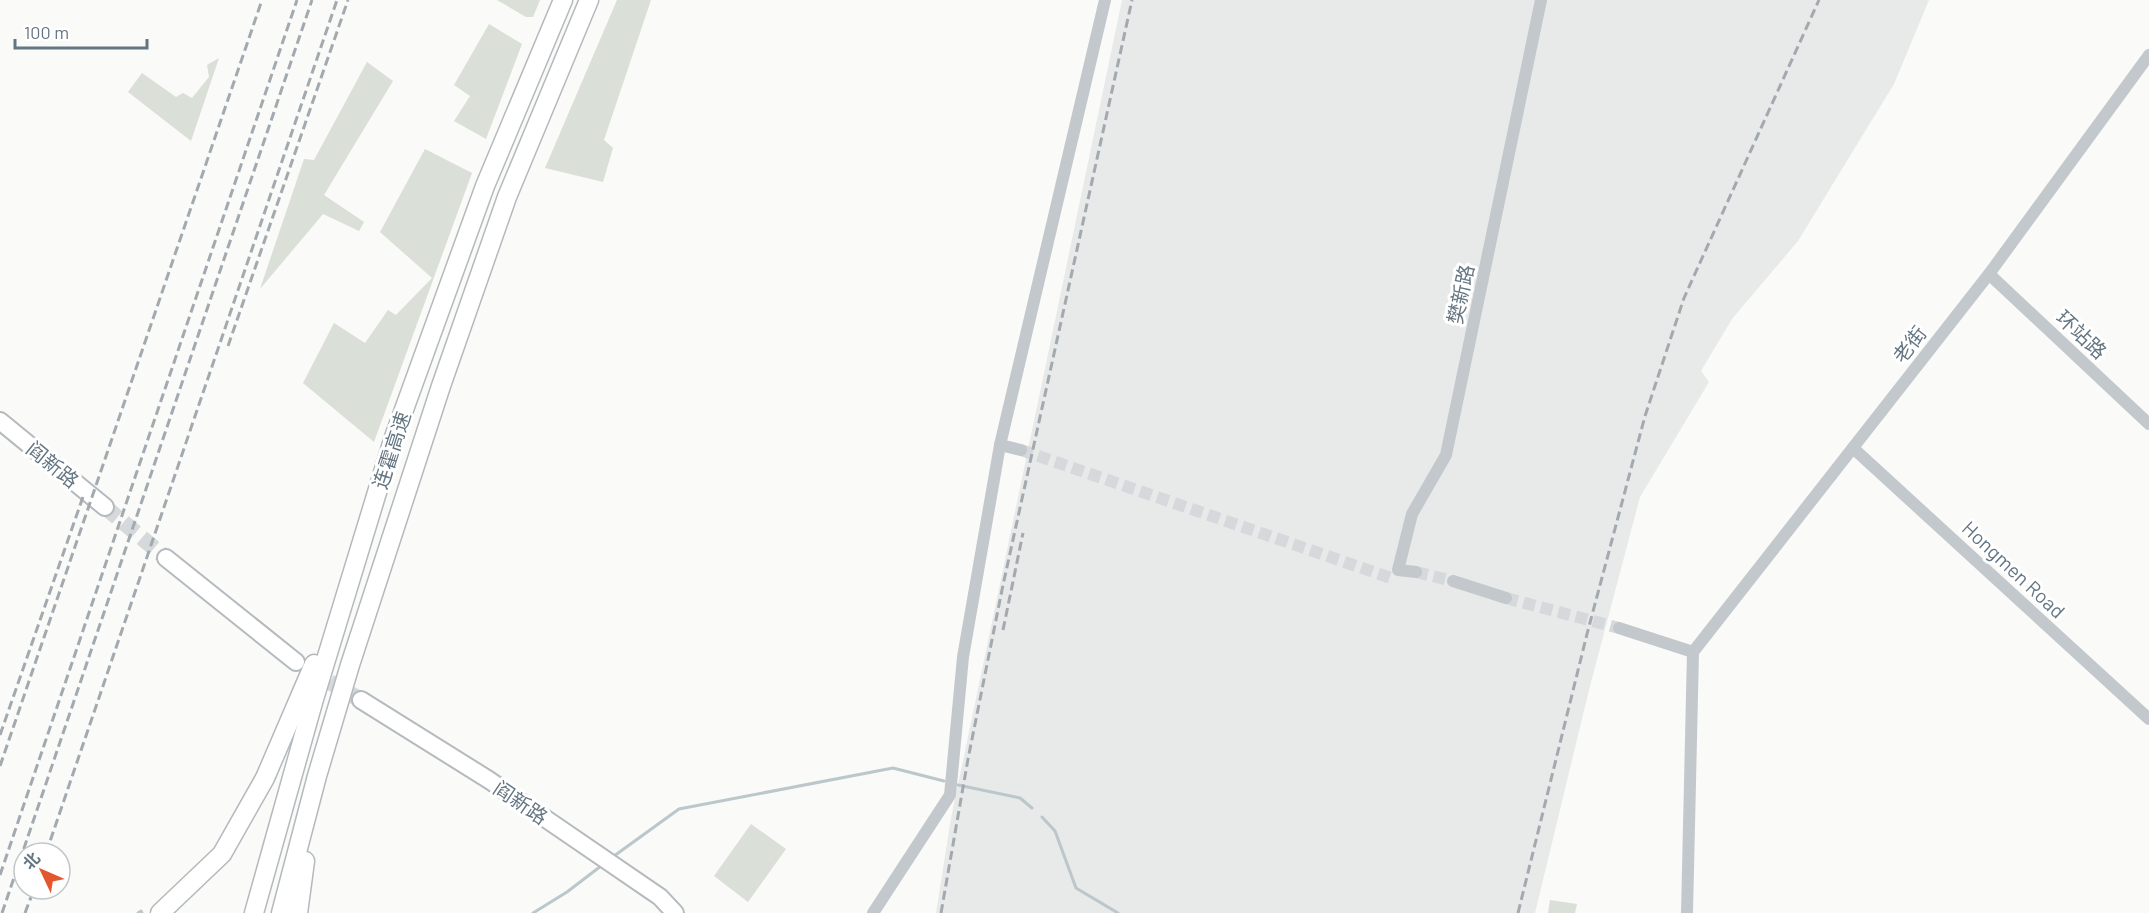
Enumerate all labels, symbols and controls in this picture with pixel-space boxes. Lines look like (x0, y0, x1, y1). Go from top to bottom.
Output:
scale bar (15, 12, 147, 50)
text: 100 m (24, 21, 69, 43)
street label: 樊新路 (1442, 262, 1478, 326)
street label: 环站路 (2052, 305, 2112, 363)
street label: 老街 (1887, 321, 1931, 367)
street label: 连霍高速 (367, 408, 415, 492)
street label: 阎新路 (22, 436, 84, 492)
street label: Hongmen Road (1958, 515, 2070, 623)
street label: 阎新路 (489, 775, 553, 829)
north arrow (12, 841, 72, 901)
text: 北 (18, 848, 43, 873)

